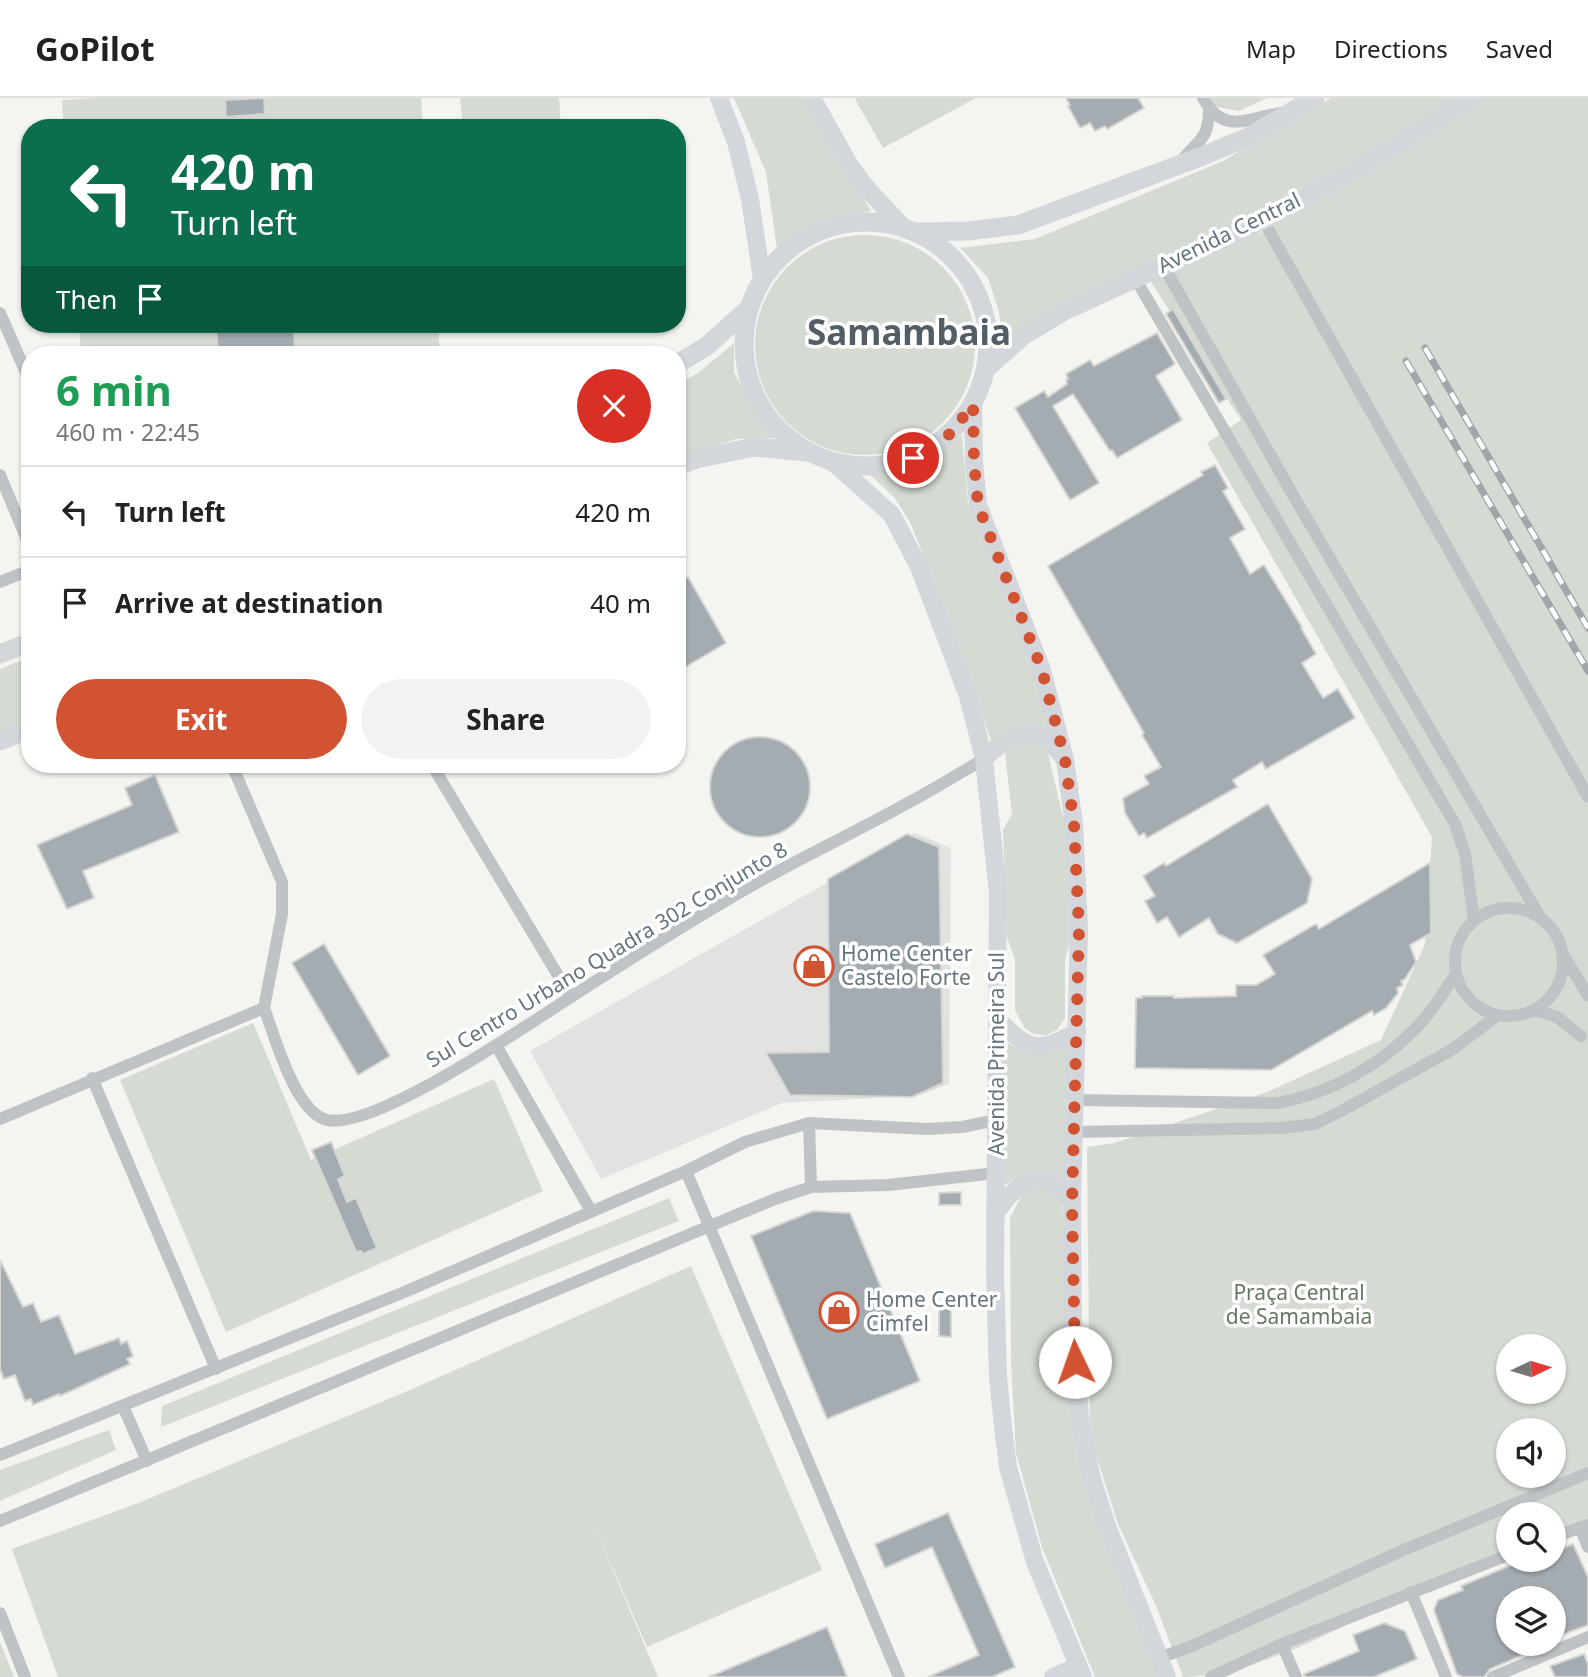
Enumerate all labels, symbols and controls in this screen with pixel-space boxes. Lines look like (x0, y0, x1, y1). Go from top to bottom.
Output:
text: GoPilot (35, 26, 155, 71)
text: Map (1246, 32, 1296, 65)
text: Directions (1334, 32, 1448, 65)
text: Saved (1486, 32, 1553, 65)
text: 420 m (171, 138, 316, 204)
icon: left (56, 147, 147, 238)
street label: Avenida Central (1152, 185, 1305, 279)
text: Turn left (171, 201, 297, 244)
icon: arrive (131, 280, 169, 318)
text: Then (56, 281, 117, 317)
district label: Samambaia (807, 308, 1011, 355)
text: 6 min (56, 361, 172, 418)
button: close (577, 369, 651, 443)
text: 460 m · 22:45 (56, 416, 200, 448)
pin (883, 428, 943, 488)
icon: arrive (894, 439, 932, 477)
icon: left (56, 493, 94, 531)
text: Turn left (115, 494, 226, 530)
text: 420 m (575, 494, 651, 530)
icon: arrive (56, 584, 94, 622)
text: Arrive at destination (115, 585, 384, 621)
text: 40 m (590, 585, 651, 621)
button: Exit (56, 679, 347, 759)
button: Share (361, 679, 651, 759)
street label: Sul Centro Urbano Quadra 302 Conjunto 8 (421, 835, 792, 1073)
place label: Home Center Castelo Forte (841, 939, 973, 991)
shop icon: Home Center Castelo Forte (793, 945, 835, 987)
street label: Avenida Primeira Sul (982, 952, 1010, 1156)
park label: Praça Central de Samambaia (1226, 1278, 1372, 1330)
place label: Home Center Cimfel (866, 1285, 998, 1337)
shop icon: Home Center Cimfel (818, 1291, 860, 1333)
position arrow (1038, 1325, 1112, 1399)
north arrow (1496, 1334, 1566, 1404)
map controls (1496, 1334, 1566, 1656)
button: sound (1496, 1418, 1566, 1488)
button: search (1496, 1502, 1566, 1572)
button: layers (1496, 1586, 1566, 1656)

